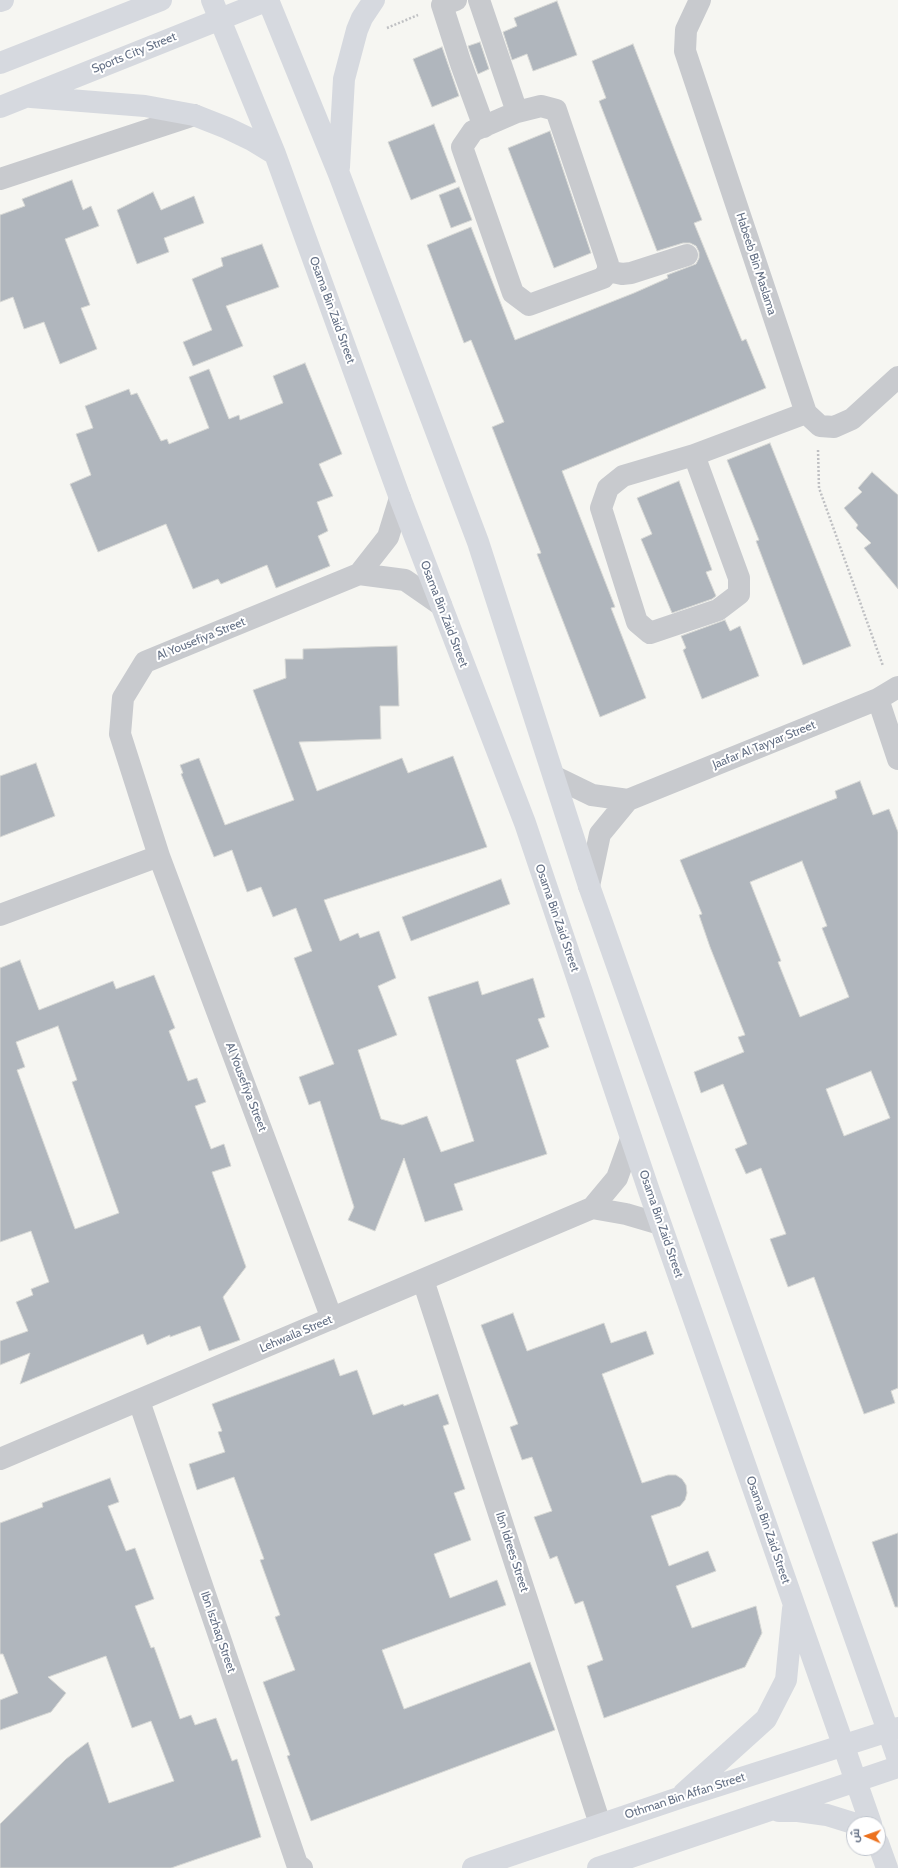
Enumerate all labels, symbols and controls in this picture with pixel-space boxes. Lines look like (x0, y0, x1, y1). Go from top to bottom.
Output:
street label: Sports City Street (90, 30, 178, 76)
street label: Habeeb Bin Maslama (733, 211, 779, 317)
street label: Osama Bin Zaid Street (306, 254, 358, 366)
street label: Osama Bin Zaid Street (417, 559, 471, 669)
street label: Al Yousefiya Street (155, 615, 247, 663)
street label: Jaafar Al Tayyar Street (710, 718, 818, 772)
street label: Osama Bin Zaid Street (532, 862, 582, 974)
street label: Al Yousefiya Street (222, 1040, 270, 1134)
street label: Osama Bin Zaid Street (636, 1168, 686, 1280)
street label: Lehwaila Street (258, 1312, 334, 1356)
street label: Osama Bin Zaid Street (743, 1474, 793, 1586)
street label: Ibn Idrees Street (492, 1510, 532, 1594)
street label: Ibn Iszhaq Street (197, 1589, 239, 1675)
street label: Othman Bin Affan Street (623, 1770, 747, 1822)
north arrow (846, 1816, 886, 1856)
text: ش (848, 1828, 862, 1843)

